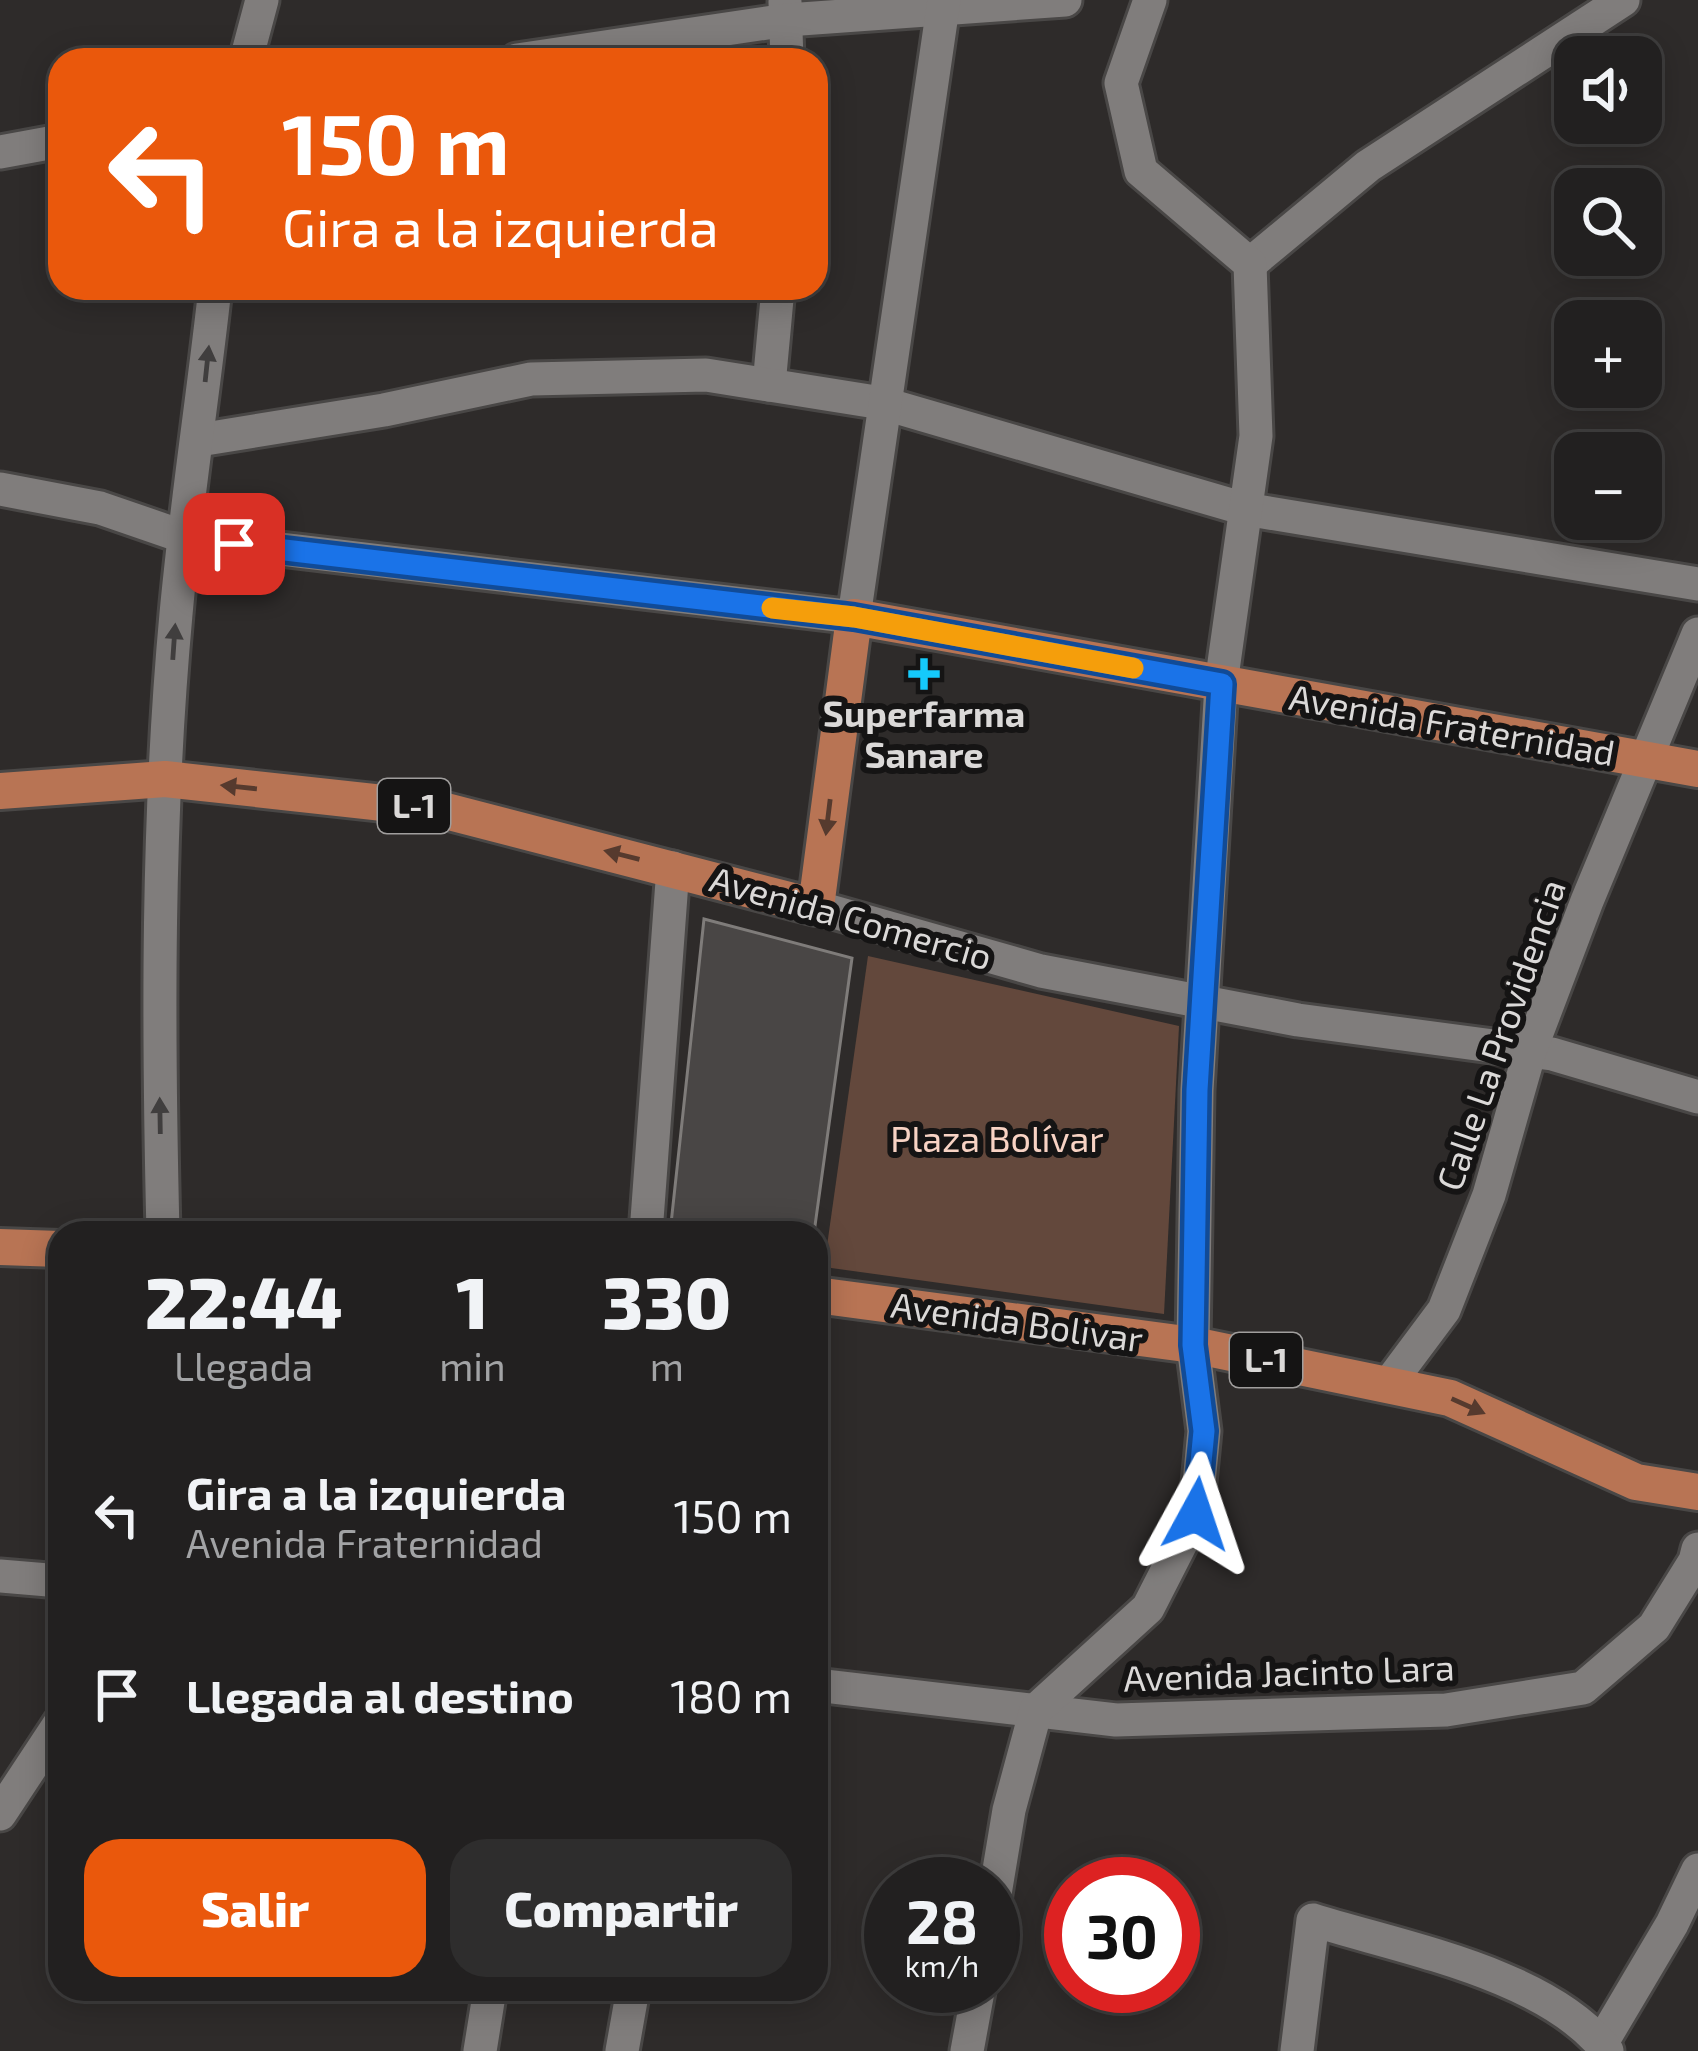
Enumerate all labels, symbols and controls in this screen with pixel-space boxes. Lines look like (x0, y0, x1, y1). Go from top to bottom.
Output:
map controls (1554, 36, 1662, 540)
button: sound (1554, 36, 1662, 144)
text: 150 m (282, 91, 510, 192)
icon: left (84, 96, 240, 252)
button: search (1554, 168, 1662, 276)
text: Gira a la izquierda (282, 193, 719, 258)
button: + (1554, 300, 1662, 408)
one-way arrow (197, 345, 216, 382)
button: − (1554, 432, 1662, 540)
pin (183, 493, 285, 595)
icon: arrive (201, 511, 267, 577)
one-way arrow (165, 622, 184, 660)
marker: Superfarma Sanare (911, 661, 937, 687)
street label: Avenida Fraternidad (1286, 674, 1618, 773)
place label: Superfarma Sanare (823, 691, 1025, 775)
one-way arrow (220, 777, 257, 796)
road number: L-1 (378, 779, 450, 833)
one-way arrow (818, 799, 837, 836)
one-way arrow (603, 845, 640, 864)
street label: Avenida Comercio (706, 856, 997, 977)
street label: Calle La Providencia (1426, 873, 1573, 1196)
one-way arrow (151, 1096, 170, 1134)
park label: Plaza Bolívar (890, 1116, 1104, 1159)
text: 22:44 (145, 1257, 343, 1343)
text: 1 (456, 1257, 489, 1343)
text: 330 (602, 1257, 731, 1343)
street label: Avenida Bolivar (889, 1282, 1146, 1359)
road number: L-1 (1230, 1333, 1302, 1387)
text: Llegada (174, 1342, 313, 1389)
text: min (439, 1342, 506, 1389)
text: m (650, 1342, 684, 1389)
one-way arrow (1451, 1397, 1486, 1417)
position arrow (1133, 1451, 1259, 1577)
text: Gira a la izquierda (186, 1465, 566, 1519)
icon: left (84, 1482, 150, 1548)
text: 150 m (673, 1488, 792, 1542)
text: Avenida Fraternidad (186, 1519, 543, 1566)
street label: Avenida Jacinto Lara (1123, 1644, 1455, 1699)
icon: arrive (84, 1662, 150, 1728)
text: Llegada al destino (186, 1668, 574, 1722)
text: 180 m (670, 1668, 792, 1722)
button: Salir (84, 1839, 426, 1977)
button: Compartir (450, 1839, 792, 1977)
speed limit sign: 30 (1044, 1857, 1200, 2013)
text: 28 (906, 1884, 978, 1956)
text: km/h (905, 1947, 979, 1983)

